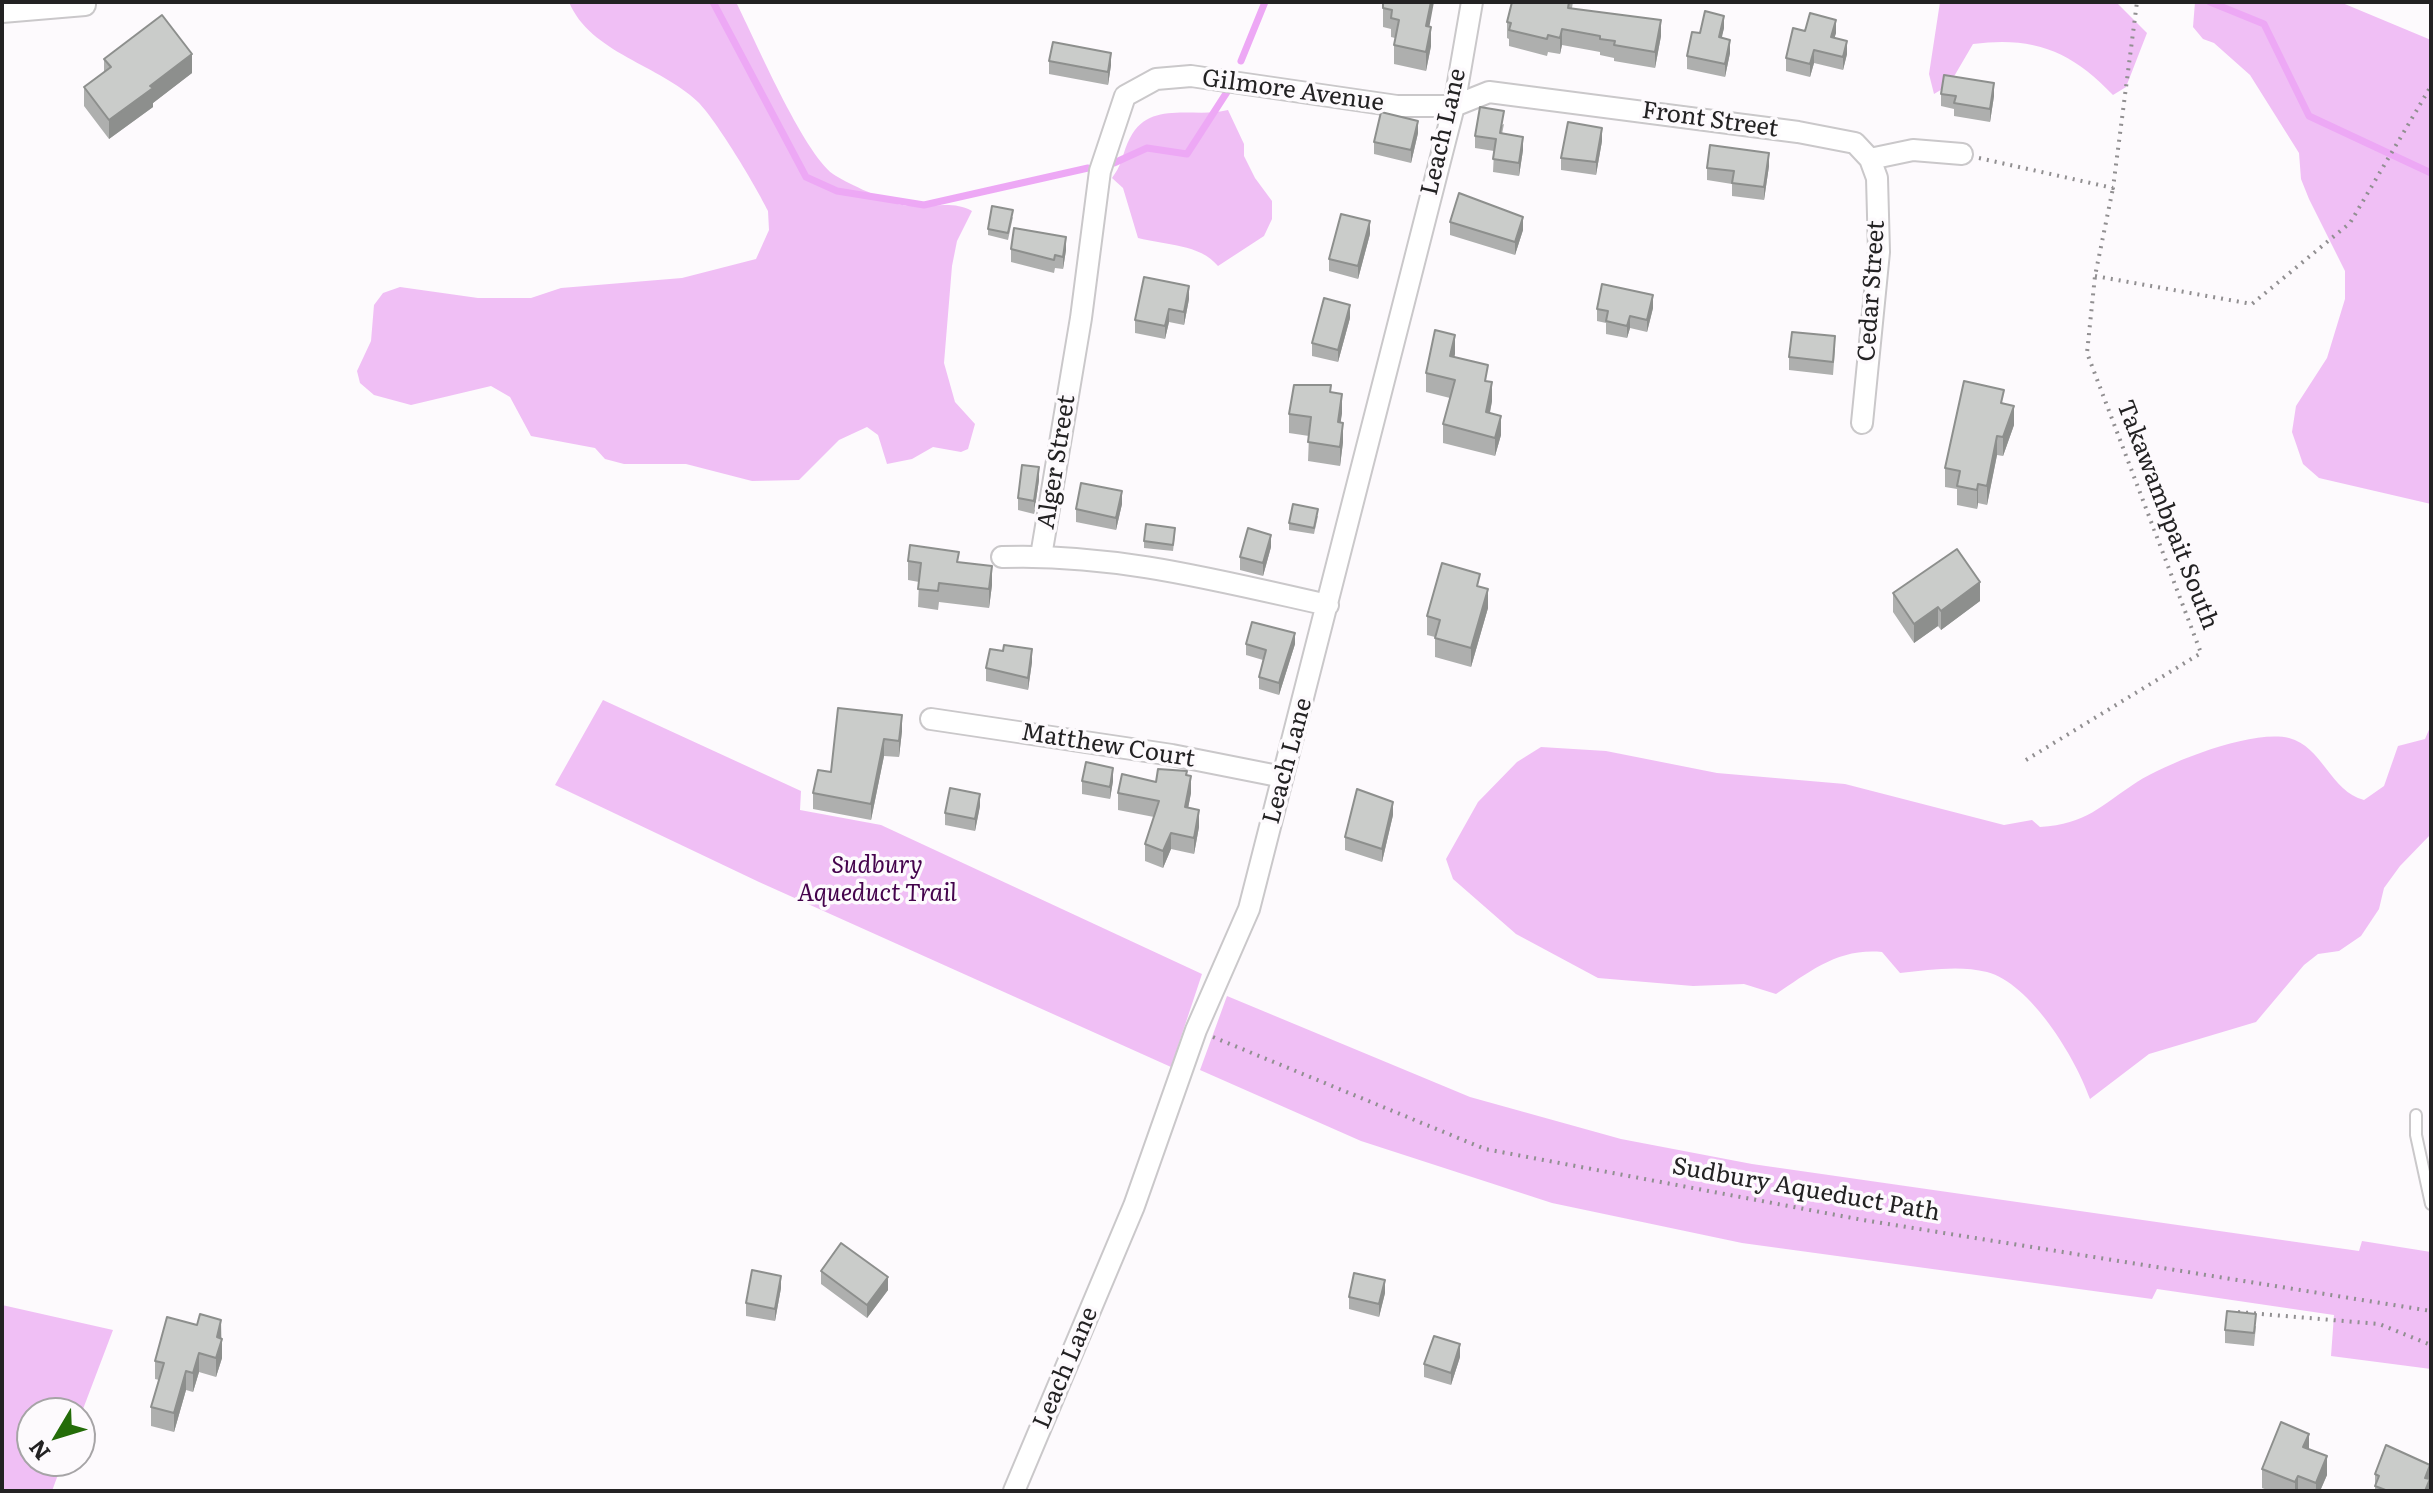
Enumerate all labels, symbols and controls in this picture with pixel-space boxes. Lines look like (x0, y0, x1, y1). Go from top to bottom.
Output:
street label: Gilmore Avenue (1200, 64, 1386, 118)
street label: Leach Lane (1415, 66, 1473, 198)
street label: Front Street (1640, 96, 1780, 144)
street label: Cedar Street (1853, 219, 1891, 363)
street label: Alger Street (1032, 393, 1082, 531)
street label: Takawambpait South (2110, 396, 2224, 634)
street label: Leach Lane (1257, 695, 1319, 827)
street label: Matthew Court (1019, 718, 1197, 774)
park label: Sudbury Aqueduct Trail (797, 852, 957, 908)
street label: Sudbury Aqueduct Path (1670, 1152, 1942, 1228)
street label: Leach Lane (1028, 1303, 1104, 1433)
north arrow (16, 1397, 96, 1477)
text: N (20, 1433, 57, 1468)

